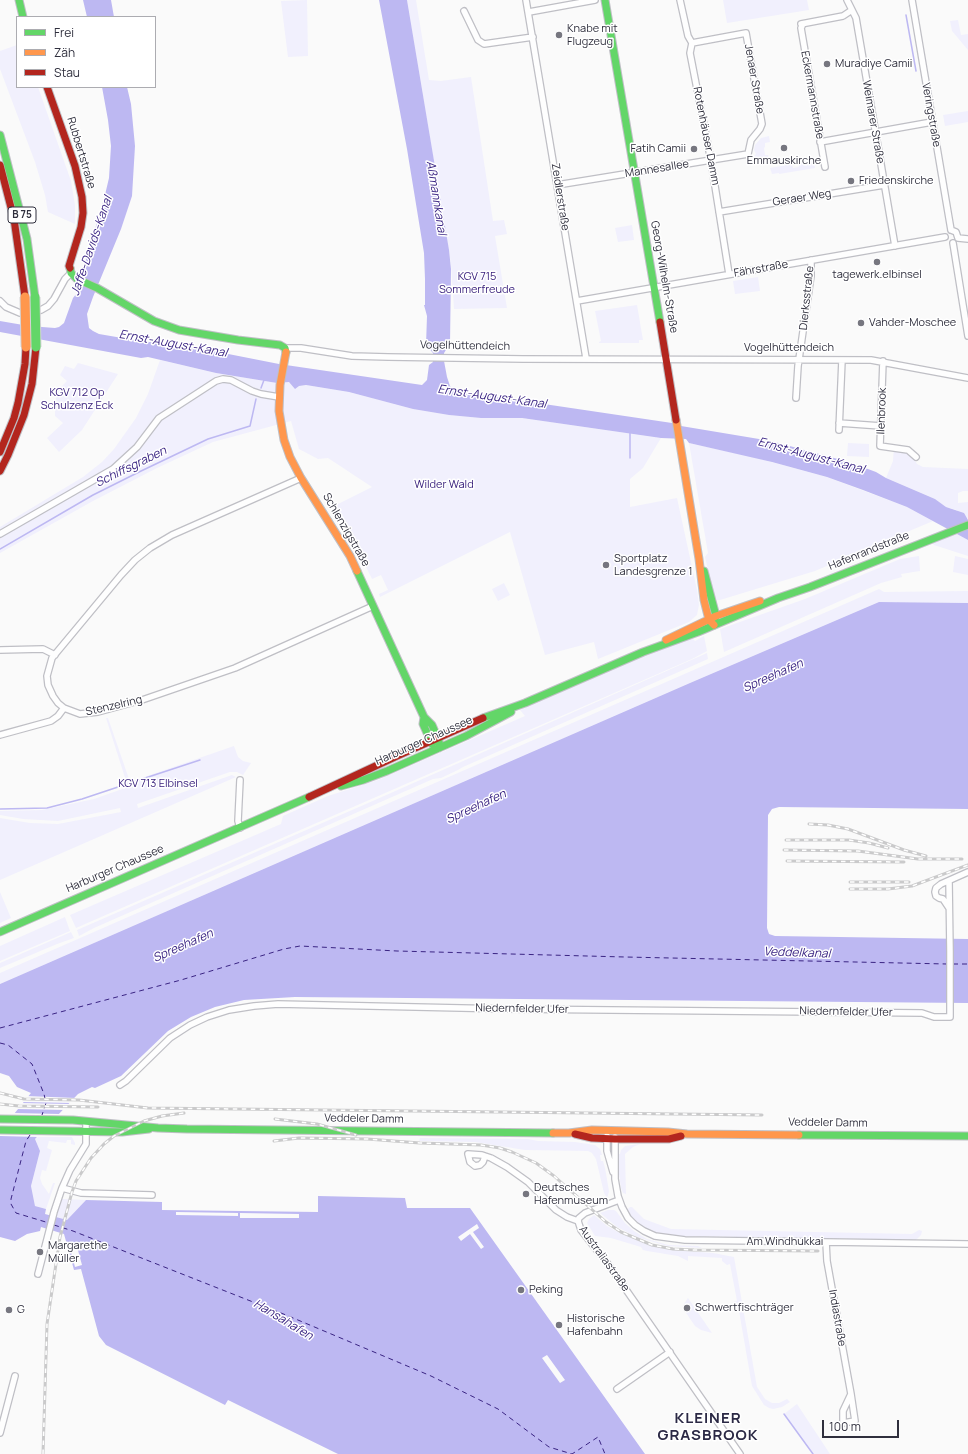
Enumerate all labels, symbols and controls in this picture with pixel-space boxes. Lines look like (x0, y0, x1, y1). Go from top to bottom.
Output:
legend (16, 16, 156, 88)
place label: Knabe mit Flugzeug (567, 22, 618, 48)
text: Frei (54, 24, 74, 41)
marker: Knabe mit Flugzeug (554, 30, 564, 40)
street label: Jenaer Straße (741, 43, 767, 115)
text: Zäh (54, 44, 75, 61)
street label: Eckermannstraße (798, 50, 826, 140)
place label: Muradiye Camii (835, 57, 912, 71)
marker: Muradiye Camii (822, 59, 832, 69)
text: Stau (54, 64, 80, 81)
street label: Weimarer Straße (859, 79, 887, 165)
street label: Veringstraße (919, 82, 943, 148)
street label: Rotenhäuser Damm (690, 86, 722, 186)
street label: Rubbertstraße (64, 116, 98, 190)
place label: Fatih Camii (630, 142, 686, 156)
marker: Emmauskirche (779, 143, 789, 153)
marker: Fatih Camii (689, 144, 699, 154)
place label: Emmauskirche (747, 154, 821, 168)
street label: Mannesallee (624, 157, 690, 181)
water label: Aßmannkanal (423, 160, 449, 236)
street label: Zeidlerstraße (548, 162, 572, 232)
place label: Friedenskirche (859, 174, 934, 188)
marker: Friedenskirche (846, 176, 856, 186)
street label: Geraer Weg (772, 187, 832, 209)
water label: Jaffe-Davids-Kanal (68, 194, 116, 298)
road number: B 75 (8, 207, 36, 223)
street label: Georg-Wilhelm-Straße (648, 220, 680, 334)
marker: tagewerk.elbinsel (872, 257, 882, 267)
street label: Fährstraße (733, 258, 789, 280)
street label: Dierksstraße (797, 265, 817, 331)
place label: tagewerk.elbinsel (832, 268, 922, 282)
park label: KGV 715 Sommerfreude (439, 270, 515, 296)
place label: Vahder-Moschee (869, 316, 956, 330)
marker: Vahder-Moschee (856, 318, 866, 328)
water label: Ernst-August-Kanal (118, 327, 228, 361)
street label: Vogelhüttendeich (420, 339, 510, 353)
street label: Vogelhüttendeich (744, 341, 834, 355)
water label: Ernst-August-Kanal (437, 382, 547, 412)
park label: KGV 712 Op Schulzenz Eck (41, 386, 113, 412)
street label: Ilenbrook (875, 387, 889, 435)
water label: Ernst-August-Kanal (756, 435, 866, 477)
water label: Schiffsgraben (93, 444, 169, 490)
park label: Wilder Wald (414, 478, 474, 492)
street label: Schlenzigstraße (320, 491, 372, 569)
street label: Hafenrandstraße (827, 529, 911, 573)
place label: Sportplatz Landesgrenze 1 (614, 552, 692, 578)
marker: Sportplatz Landesgrenze 1 (601, 560, 611, 570)
water label: Spreehafen (741, 656, 805, 696)
street label: Stenzelring (84, 693, 144, 719)
street label: Harburger Chaussee (373, 714, 475, 768)
park label: KGV 713 Elbinsel (118, 777, 198, 791)
water label: Spreehafen (444, 787, 508, 827)
street label: Harburger Chaussee (64, 842, 166, 896)
water label: Spreehafen (151, 926, 215, 966)
water label: Veddelkanal (763, 945, 831, 961)
street label: Niedernfelder Ufer (475, 1002, 569, 1016)
street label: Niedernfelder Ufer (799, 1005, 893, 1019)
street label: Veddeler Damm (324, 1112, 404, 1126)
street label: Veddeler Damm (788, 1116, 868, 1130)
place label: Deutsches Hafenmuseum (534, 1181, 608, 1207)
marker: Deutsches Hafenmuseum (521, 1189, 531, 1199)
street label: Australiastraße (576, 1224, 632, 1294)
street label: Am Windhukkai (747, 1235, 823, 1249)
place label: Margarethe Müller (48, 1239, 107, 1265)
marker: Margarethe Müller (35, 1247, 45, 1257)
place label: Peking (529, 1283, 563, 1297)
marker: Peking (516, 1285, 526, 1295)
street label: Indiastraße (826, 1289, 848, 1347)
water label: Hansahafen (251, 1297, 315, 1343)
place label: Schwertfischträger (695, 1301, 794, 1315)
place label: G (17, 1303, 25, 1317)
marker: Schwertfischträger (682, 1303, 692, 1313)
marker: G (4, 1305, 14, 1315)
place label: Historische Hafenbahn (567, 1312, 625, 1338)
marker: Historische Hafenbahn (554, 1320, 564, 1330)
district label: KLEINER GRASBROOK (657, 1410, 759, 1445)
scale bar (824, 1412, 901, 1438)
text: 100 m (829, 1418, 861, 1435)

